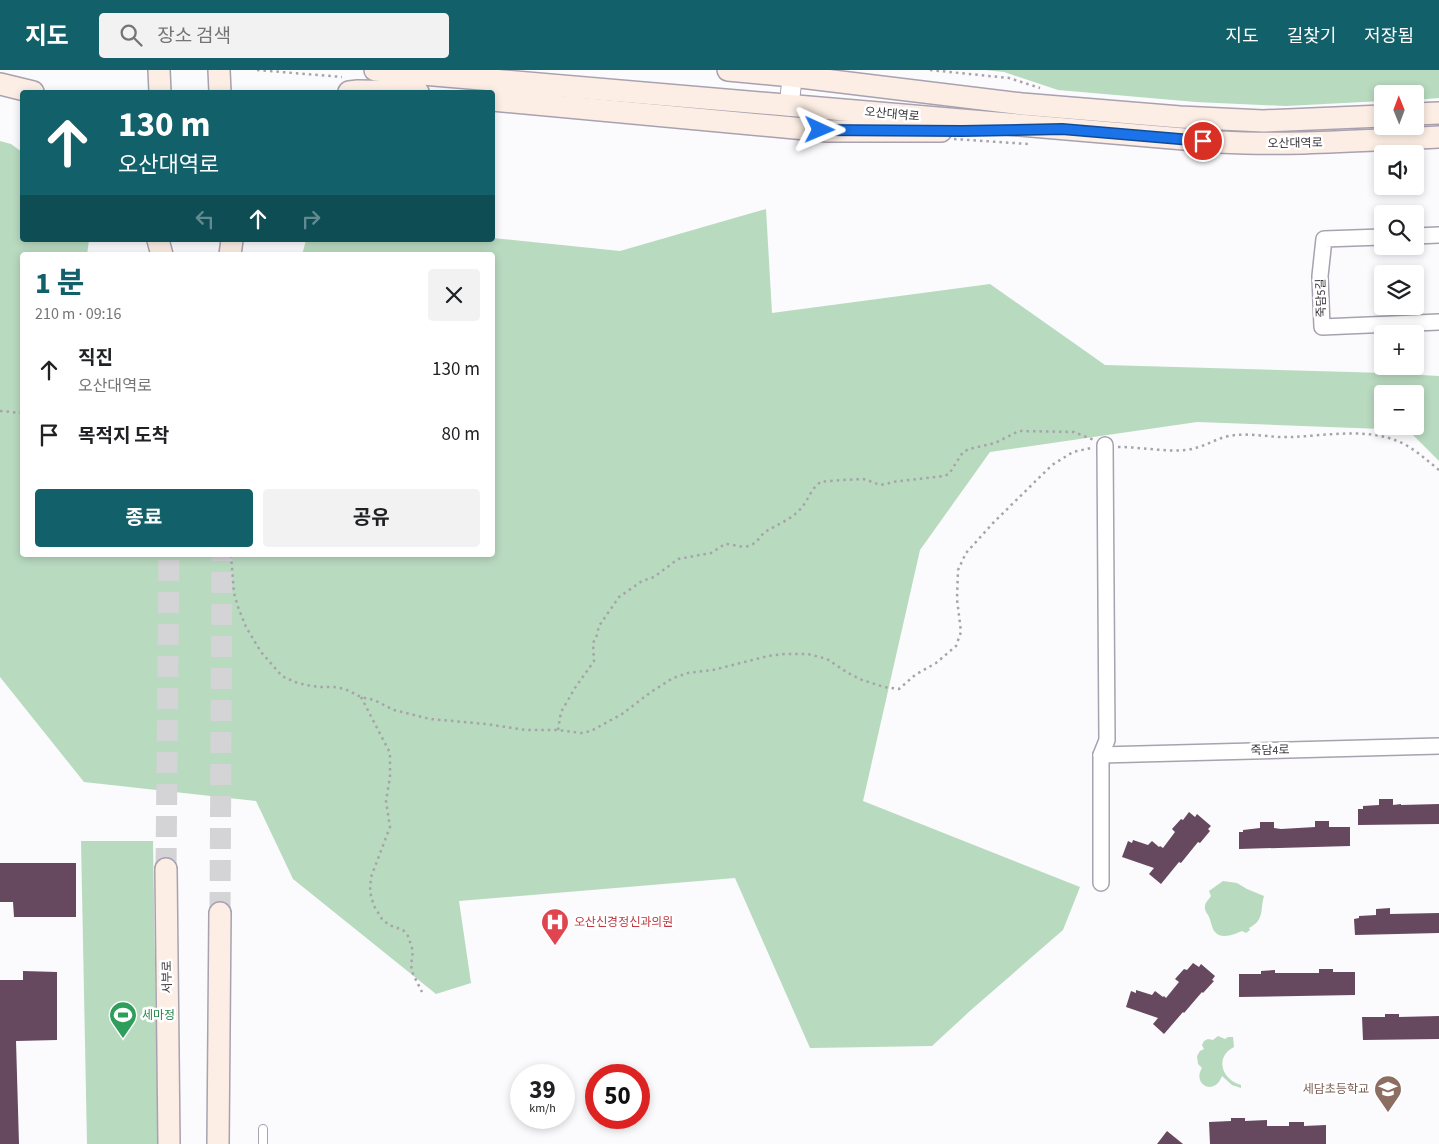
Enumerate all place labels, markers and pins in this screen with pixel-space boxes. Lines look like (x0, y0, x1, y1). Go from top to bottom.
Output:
pin (1182, 120, 1224, 162)
hospital icon: 오산신경정신과의원 (540, 907, 570, 946)
place label: 오산신경정신과의원 (574, 914, 673, 931)
sports icon: 세마정 (108, 1000, 138, 1039)
place label: 세마정 (142, 1007, 175, 1024)
school or university icon: 세담초등학교 (1373, 1074, 1403, 1113)
place label: 세담초등학교 (1303, 1081, 1369, 1098)

